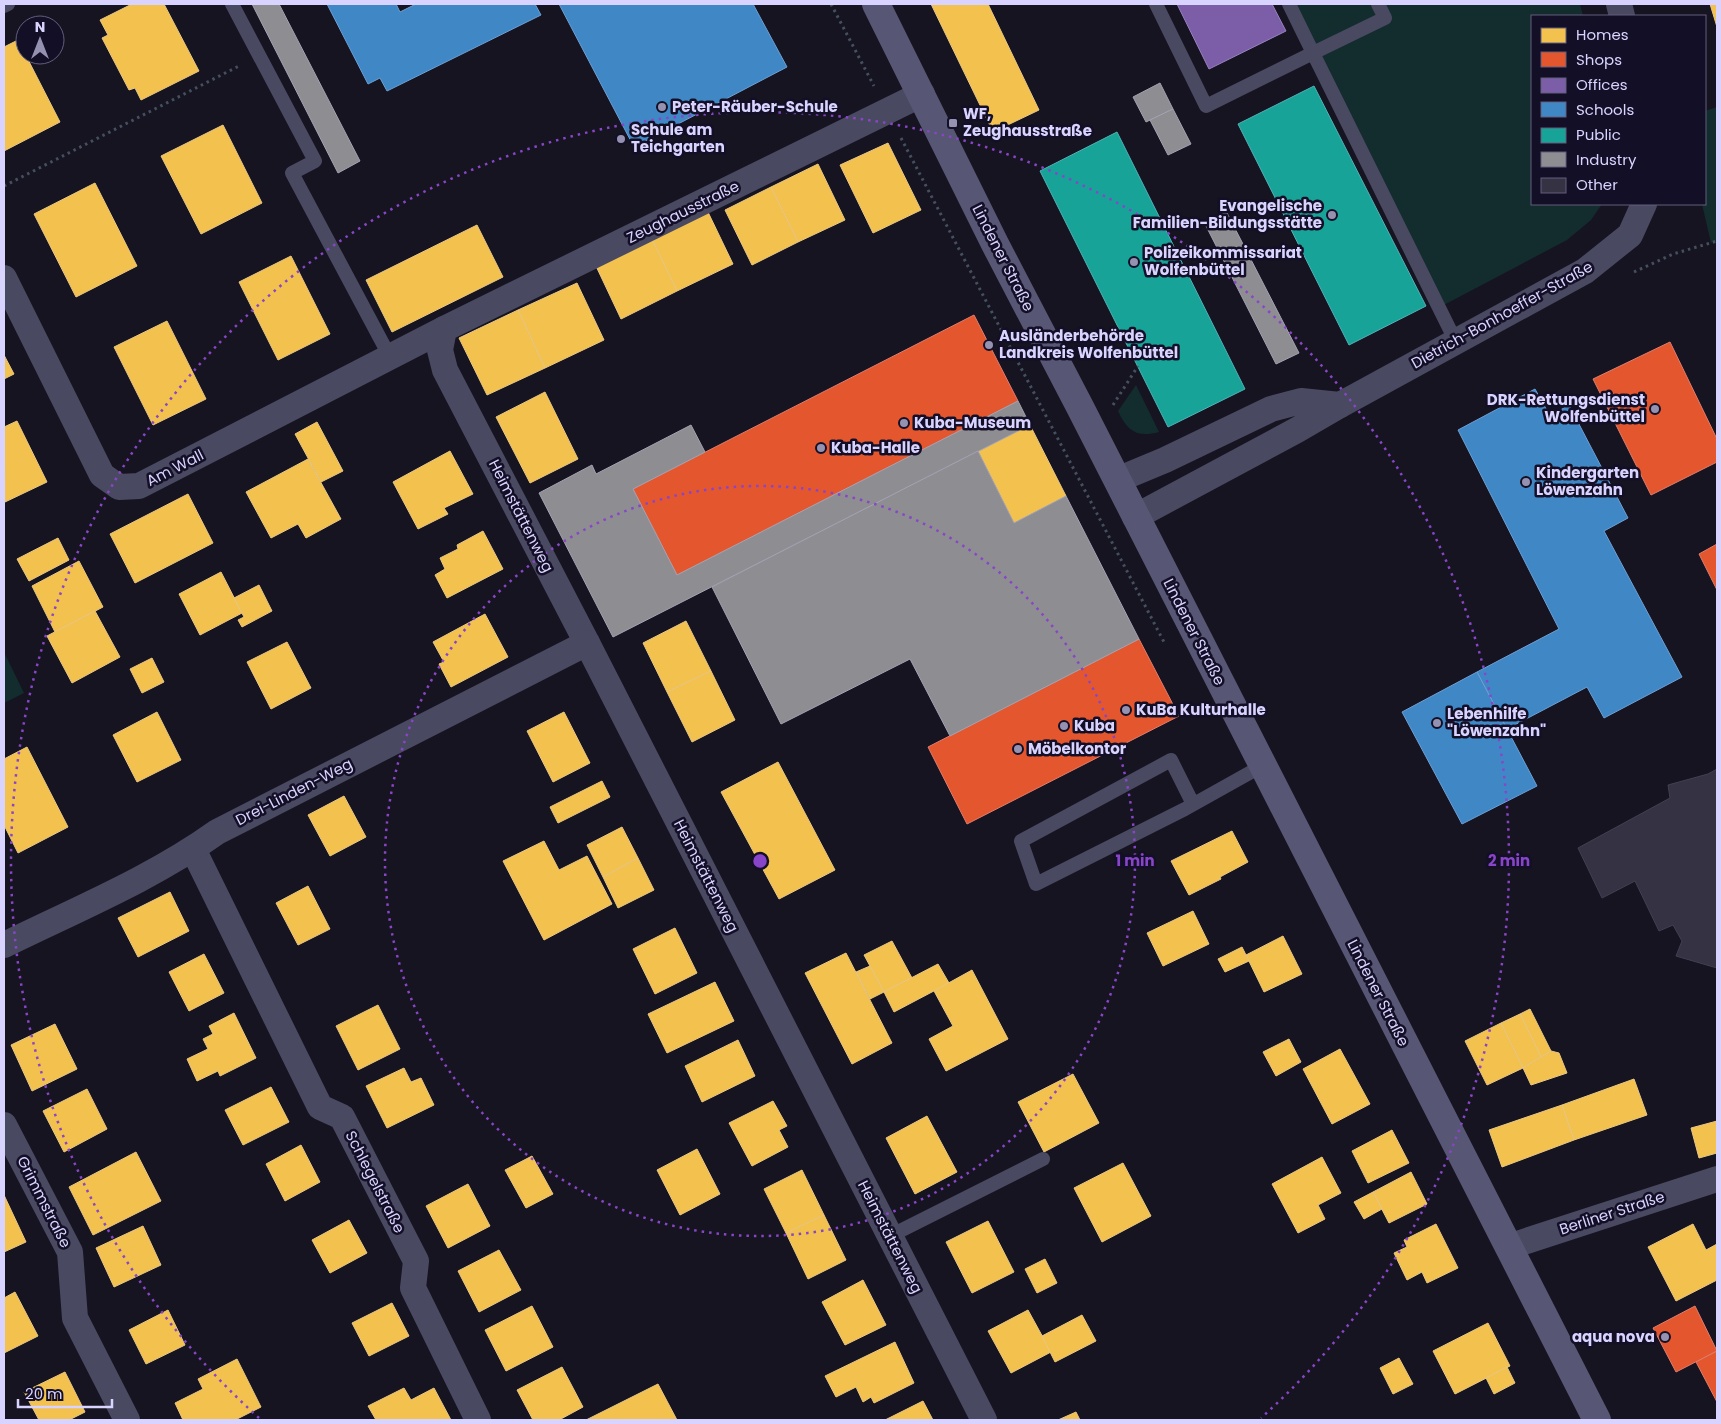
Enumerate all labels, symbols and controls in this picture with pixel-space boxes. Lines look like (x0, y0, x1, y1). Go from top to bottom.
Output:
north arrow (15, 15, 65, 65)
legend (1531, 15, 1706, 205)
text: N (35, 17, 45, 37)
text: Homes (1576, 24, 1629, 45)
text: Shops (1576, 49, 1622, 70)
text: Offices (1576, 74, 1628, 95)
place label: Peter-Räuber-Schule (672, 96, 838, 117)
text: Schools (1576, 99, 1634, 120)
marker: Peter-Räuber-Schule (656, 101, 668, 113)
place label: WF, Zeughausstraße (963, 103, 1092, 141)
marker: WF, Zeughausstraße (947, 117, 959, 129)
place label: Schule am Teichgarten (631, 119, 725, 157)
text: Public (1576, 124, 1621, 145)
marker: Schule am Teichgarten (615, 133, 627, 145)
text: Industry (1576, 149, 1637, 170)
text: Other (1576, 174, 1618, 195)
street label: Zeughausstraße (623, 175, 743, 248)
place label: Evangelische Familien-Bildungsstätte (1133, 195, 1322, 233)
street label: Lindener Straße (967, 201, 1039, 315)
marker: Evangelische Familien-Bildungsstätte (1326, 209, 1338, 221)
place label: Polizeikommissariat Wolfenbüttel (1144, 242, 1302, 280)
marker: Polizeikommissariat Wolfenbüttel (1128, 256, 1140, 268)
street label: Dietrich-Bonhoeffer-Straße (1407, 256, 1596, 373)
place label: Ausländerbehörde Landkreis Wolfenbüttel (999, 325, 1178, 363)
marker: Ausländerbehörde Landkreis Wolfenbüttel (983, 339, 995, 351)
place label: DRK-Rettungsdienst Wolfenbüttel (1487, 389, 1645, 427)
marker: DRK-Rettungsdienst Wolfenbüttel (1649, 403, 1661, 415)
place label: Kuba-Museum (914, 412, 1031, 433)
marker: Kuba-Museum (898, 417, 910, 429)
place label: Kuba-Halle (831, 437, 920, 458)
marker: Kuba-Halle (815, 442, 827, 454)
street label: Am Wall (143, 444, 207, 491)
street label: Heimstättenweg (484, 456, 559, 576)
place label: Kindergarten Löwenzahn (1536, 462, 1639, 500)
marker: Kindergarten Löwenzahn (1520, 476, 1532, 488)
street label: Lindener Straße (1158, 575, 1230, 689)
place label: KuBa Kulturhalle (1136, 699, 1266, 720)
place label: Lebenhilfe "Löwenzahn" (1447, 703, 1546, 741)
marker: KuBa Kulturhalle (1120, 704, 1132, 716)
place label: Kuba (1074, 715, 1115, 736)
marker: Lebenhilfe "Löwenzahn" (1431, 717, 1443, 729)
marker: Kuba (1058, 720, 1070, 732)
place label: Möbelkontor (1028, 738, 1127, 759)
marker: Möbelkontor (1012, 743, 1024, 755)
street label: Drei-Linden-Weg (232, 753, 356, 830)
street label: Heimstättenweg (669, 816, 744, 936)
text: 1 min (1115, 850, 1155, 871)
text: 2 min (1488, 850, 1530, 871)
centre of rings (751, 852, 769, 870)
street label: Lindener Straße (1342, 936, 1414, 1050)
street label: Schlegelstraße (341, 1127, 410, 1237)
street label: Grimmstraße (12, 1152, 77, 1251)
street label: Heimstättenweg (853, 1177, 928, 1297)
street label: Berliner Straße (1557, 1186, 1667, 1239)
place label: aqua nova (1572, 1326, 1655, 1347)
marker: aqua nova (1659, 1331, 1671, 1343)
scale bar (18, 1376, 111, 1408)
text: 20 m (25, 1383, 63, 1404)

